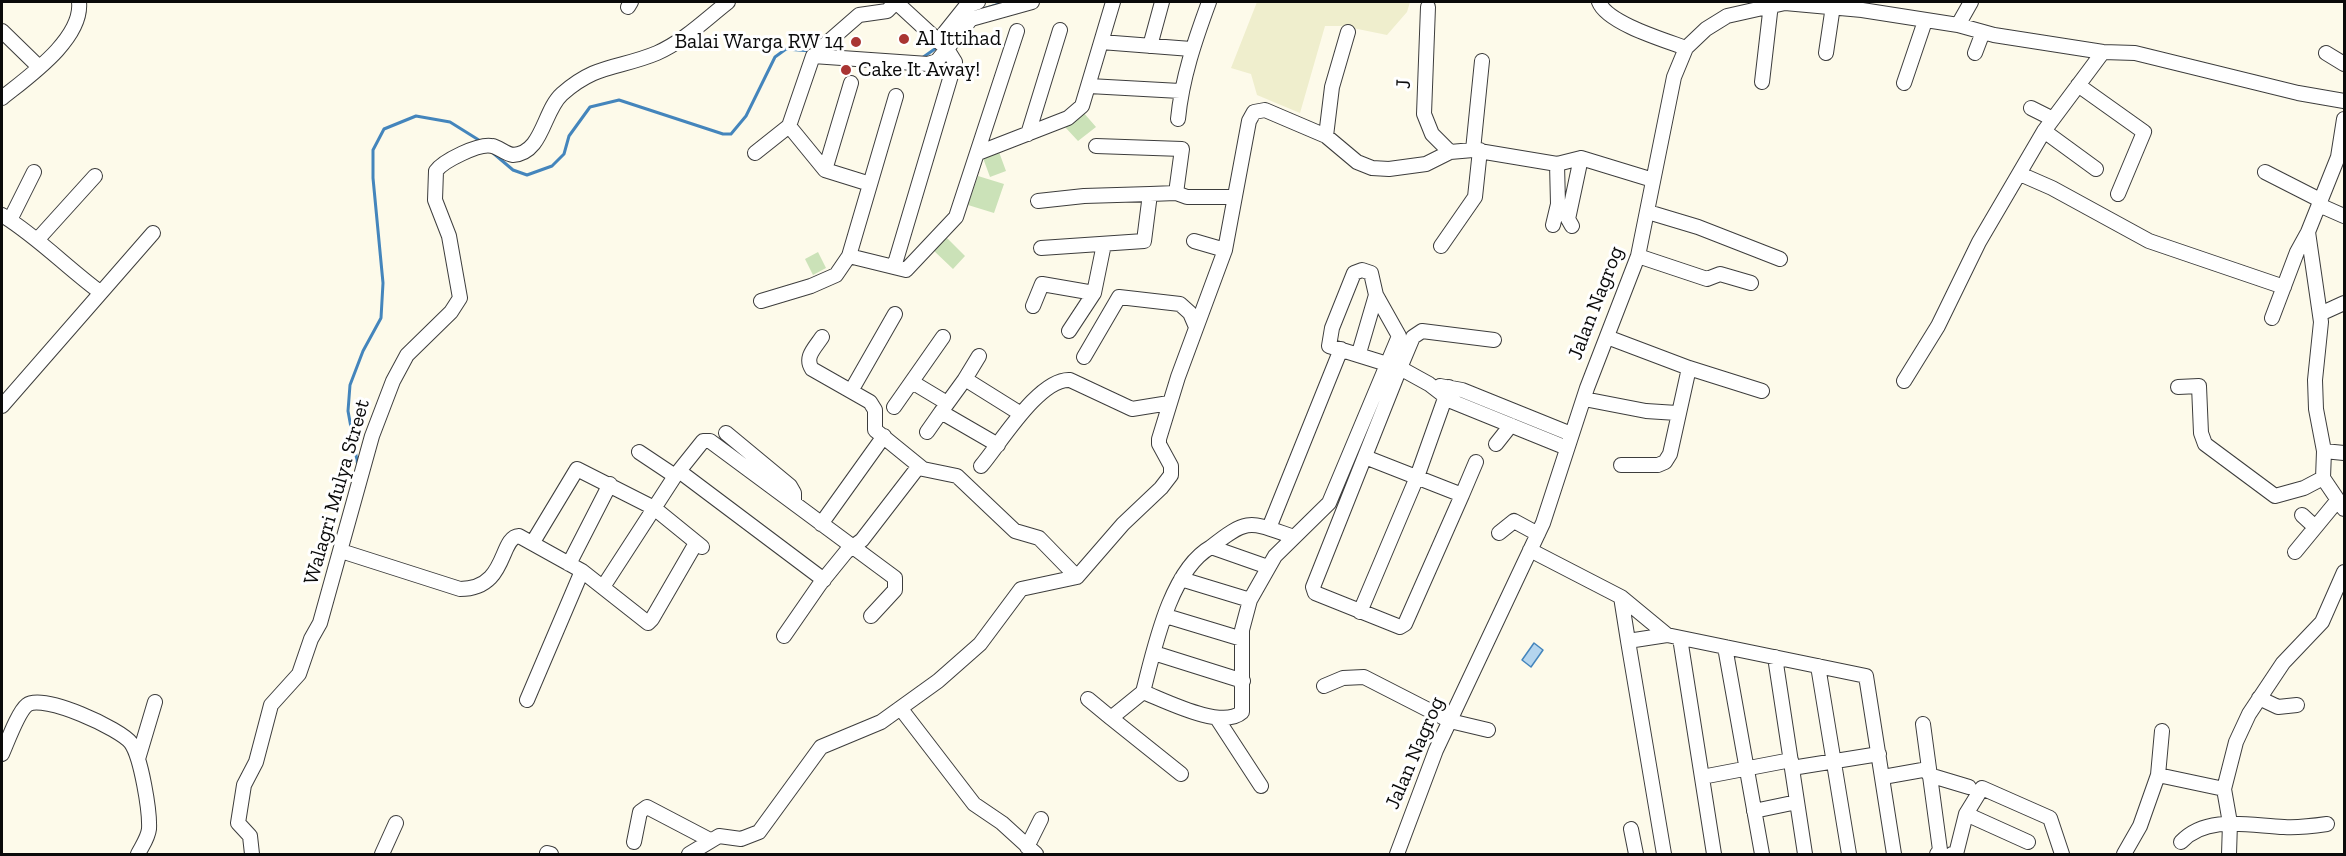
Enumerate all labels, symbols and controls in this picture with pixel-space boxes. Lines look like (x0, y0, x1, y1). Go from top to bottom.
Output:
place label: Al Ittihad (916, 26, 1001, 52)
place label: Balai Warga RW 14 (674, 29, 844, 55)
marker: Al Ittihad (897, 32, 911, 46)
marker: Balai Warga RW 14 (849, 35, 863, 49)
place label: Cake It Away! (858, 57, 980, 83)
marker: Cake It Away! (839, 63, 853, 77)
street label: J (1391, 79, 1417, 89)
street label: Jalan Nagrog (1563, 243, 1629, 363)
street label: Walagri Mulya Street (298, 396, 376, 588)
street label: Jalan Nagrog (1380, 693, 1450, 813)

